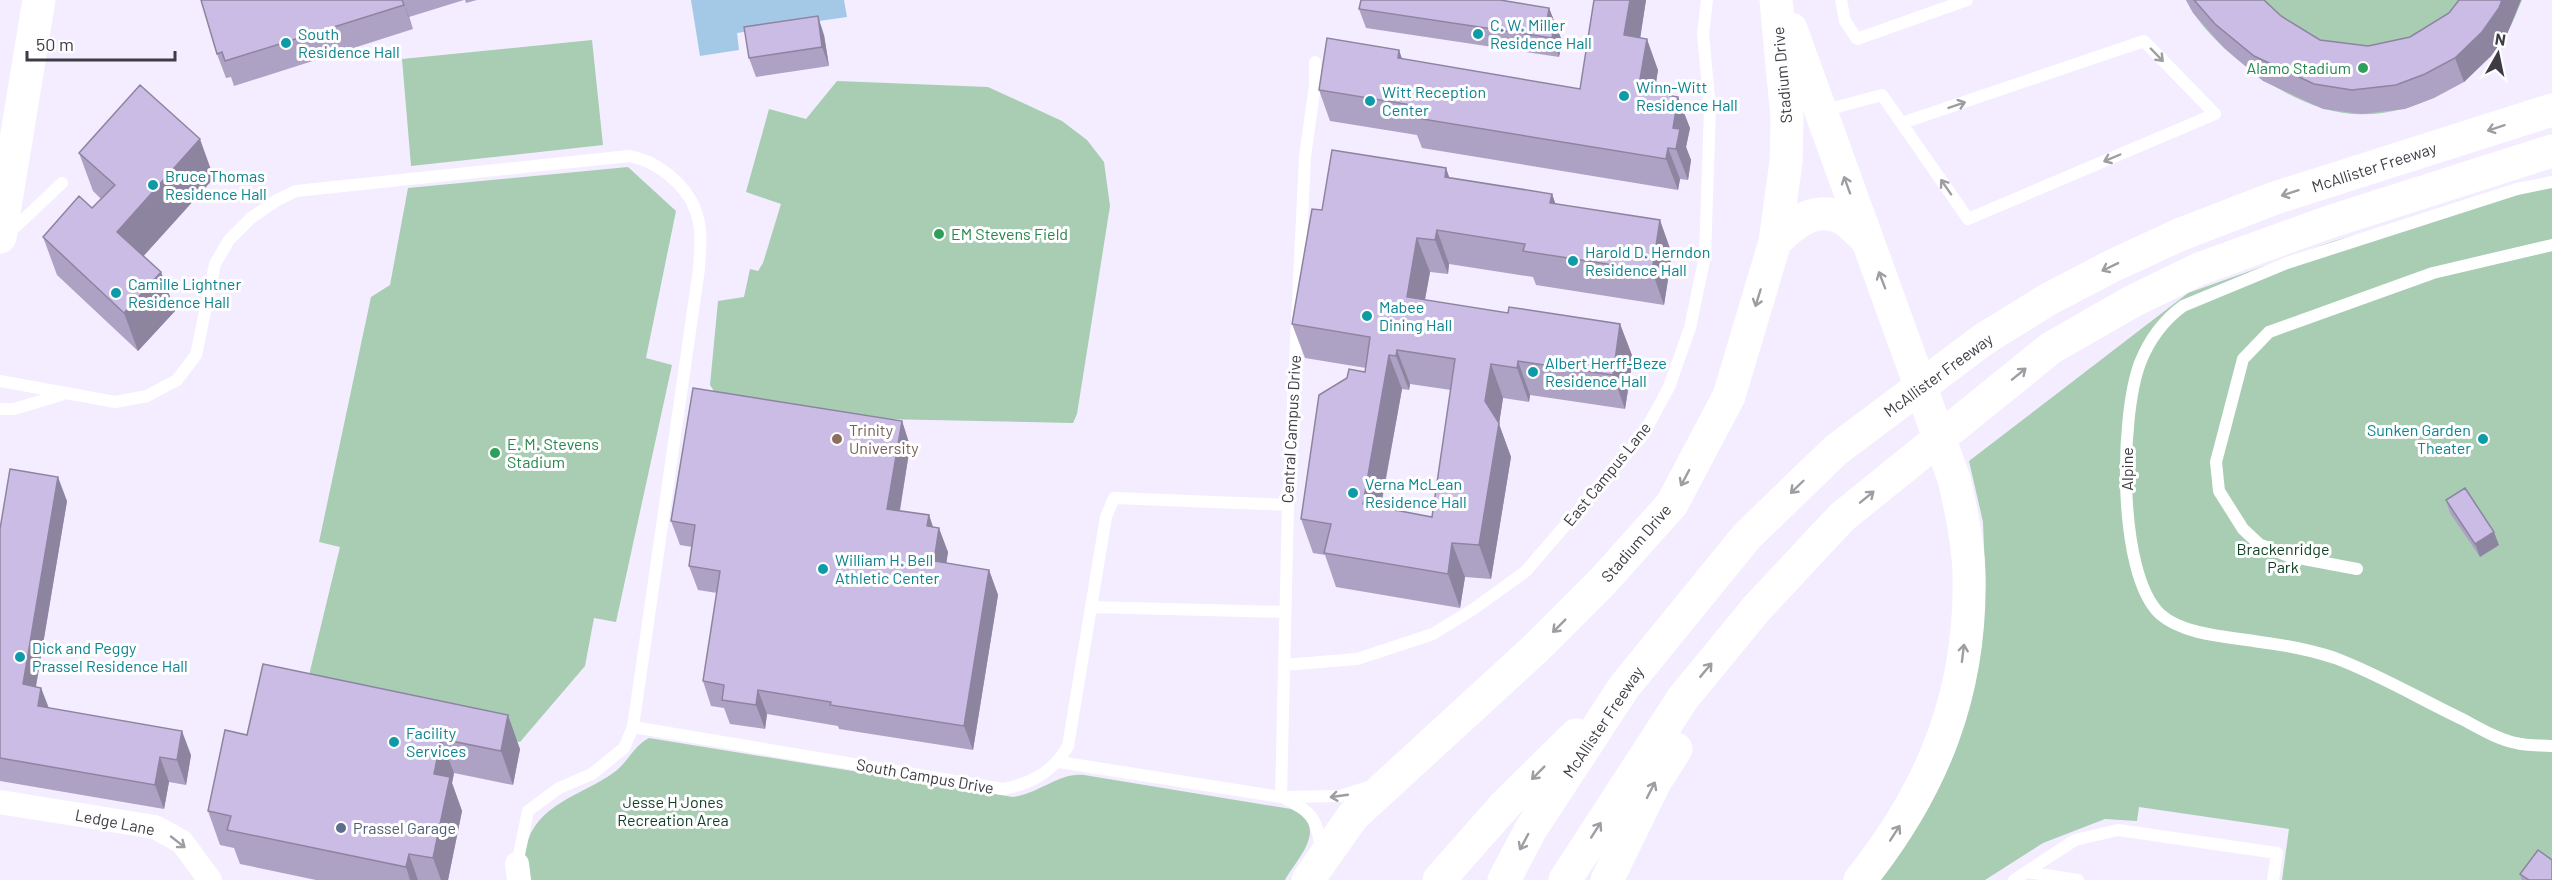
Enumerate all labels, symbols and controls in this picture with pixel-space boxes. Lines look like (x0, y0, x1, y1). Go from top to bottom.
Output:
place label: C. W. Miller Residence Hall (1490, 15, 1592, 52)
scale bar (27, 24, 176, 62)
place label: South Residence Hall (298, 24, 400, 61)
north arrow (2468, 24, 2528, 84)
street label: Stadium Drive (1768, 26, 1795, 124)
marker: C. W. Miller Residence Hall (1471, 27, 1485, 41)
text: N (2494, 28, 2507, 49)
text: 50 m (36, 33, 74, 55)
marker: South Residence Hall (279, 36, 293, 50)
one-way arrow (2150, 47, 2164, 62)
place label: Alamo Stadium (2246, 58, 2351, 77)
marker: Alamo Stadium (2356, 61, 2370, 75)
place label: Winn-Witt Residence Hall (1636, 77, 1738, 114)
place label: Witt Reception Center (1382, 82, 1486, 119)
marker: Winn-Witt Residence Hall (1617, 89, 1631, 103)
marker: Witt Reception Center (1363, 94, 1377, 108)
one-way arrow (1948, 98, 1966, 109)
one-way arrow (2487, 123, 2506, 134)
street label: McAllister Freeway (2309, 137, 2439, 196)
one-way arrow (2103, 153, 2121, 164)
place label: Bruce Thomas Residence Hall (165, 166, 267, 203)
one-way arrow (1841, 176, 1852, 195)
marker: Bruce Thomas Residence Hall (146, 178, 160, 192)
one-way arrow (1940, 179, 1952, 196)
one-way arrow (2281, 189, 2300, 200)
place label: EM Stevens Field (951, 224, 1068, 243)
marker: EM Stevens Field (932, 227, 946, 241)
place label: Harold D. Herndon Residence Hall (1585, 242, 1710, 279)
marker: Harold D. Herndon Residence Hall (1566, 254, 1580, 268)
one-way arrow (2102, 261, 2119, 273)
one-way arrow (1876, 271, 1887, 289)
place label: Camille Lightner Residence Hall (128, 274, 241, 311)
marker: Camille Lightner Residence Hall (109, 286, 123, 300)
one-way arrow (1752, 288, 1763, 307)
place label: Mabee Dining Hall (1379, 297, 1452, 334)
marker: Mabee Dining Hall (1360, 309, 1374, 323)
street label: McAllister Freeway (1880, 328, 1996, 421)
place label: Albert Herff-Beze Residence Hall (1545, 353, 1667, 390)
street label: Central Campus Drive (1277, 354, 1304, 504)
marker: Albert Herff-Beze Residence Hall (1526, 365, 1540, 379)
one-way arrow (2010, 368, 2026, 381)
street label: East Campus Lane (1559, 418, 1654, 529)
place label: Trinity University (849, 420, 919, 457)
place label: Sunken Garden Theater (2367, 420, 2471, 457)
marker: Trinity University (830, 432, 844, 446)
marker: Sunken Garden Theater (2476, 432, 2490, 446)
place label: E. M. Stevens Stadium (507, 434, 599, 471)
marker: E. M. Stevens Stadium (488, 446, 502, 460)
street label: Alpine (2117, 447, 2136, 491)
one-way arrow (1679, 469, 1691, 486)
place label: Verna McLean Residence Hall (1365, 474, 1467, 511)
one-way arrow (1790, 480, 1805, 495)
marker: Verna McLean Residence Hall (1346, 486, 1360, 500)
one-way arrow (1859, 490, 1875, 503)
street label: Stadium Drive (1597, 500, 1675, 585)
park label: Brackenridge Park (2237, 539, 2329, 576)
place label: William H. Bell Athletic Center (835, 550, 939, 587)
marker: William H. Bell Athletic Center (816, 562, 830, 576)
one-way arrow (1551, 618, 1566, 633)
place label: Dick and Peggy Prassel Residence Hall (32, 638, 188, 675)
one-way arrow (1958, 643, 1969, 663)
marker: Dick and Peggy Prassel Residence Hall (13, 650, 27, 664)
street label: McAllister Freeway (1558, 662, 1647, 781)
one-way arrow (1699, 663, 1713, 678)
place label: Facility Services (406, 723, 466, 760)
marker: Facility Services (387, 735, 401, 749)
street label: South Campus Drive (855, 754, 995, 797)
one-way arrow (1530, 765, 1545, 780)
one-way arrow (1646, 781, 1657, 799)
one-way arrow (1330, 790, 1349, 801)
park label: Jesse H Jones Recreation Area (617, 792, 729, 829)
street label: Ledge Lane (74, 804, 157, 839)
place label: Prassel Garage (353, 818, 456, 837)
marker: Prassel Garage (334, 821, 348, 835)
one-way arrow (1589, 822, 1602, 839)
one-way arrow (1889, 825, 1902, 842)
one-way arrow (1518, 833, 1530, 850)
one-way arrow (170, 835, 186, 848)

